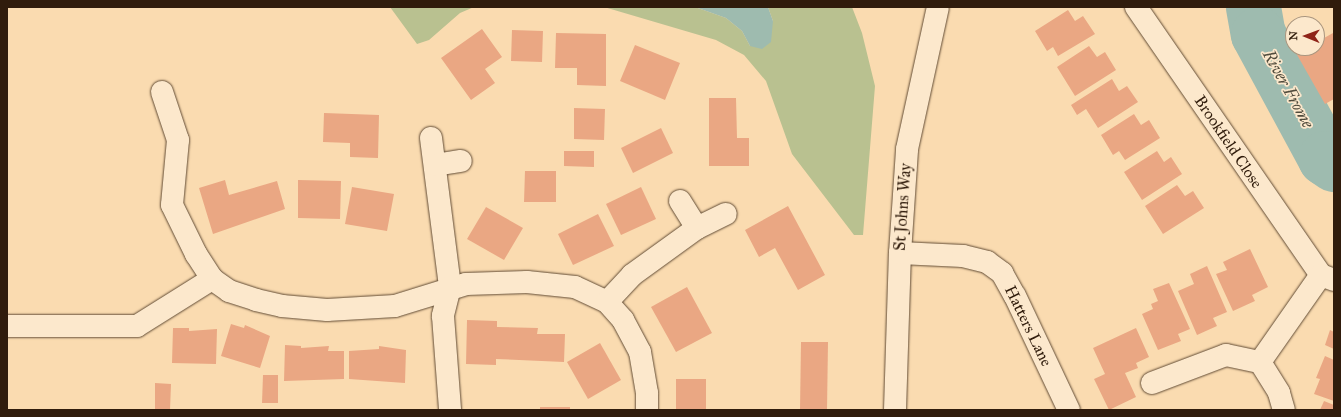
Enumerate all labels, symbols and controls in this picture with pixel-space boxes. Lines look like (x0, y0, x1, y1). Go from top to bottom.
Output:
north arrow (1285, 16, 1325, 56)
text: N (1287, 31, 1300, 41)
water label: River Frome (1258, 46, 1318, 132)
street label: Brookfield Close (1190, 92, 1266, 192)
street label: St Johns Way (890, 163, 916, 251)
street label: Hatters Lane (1000, 282, 1056, 370)

